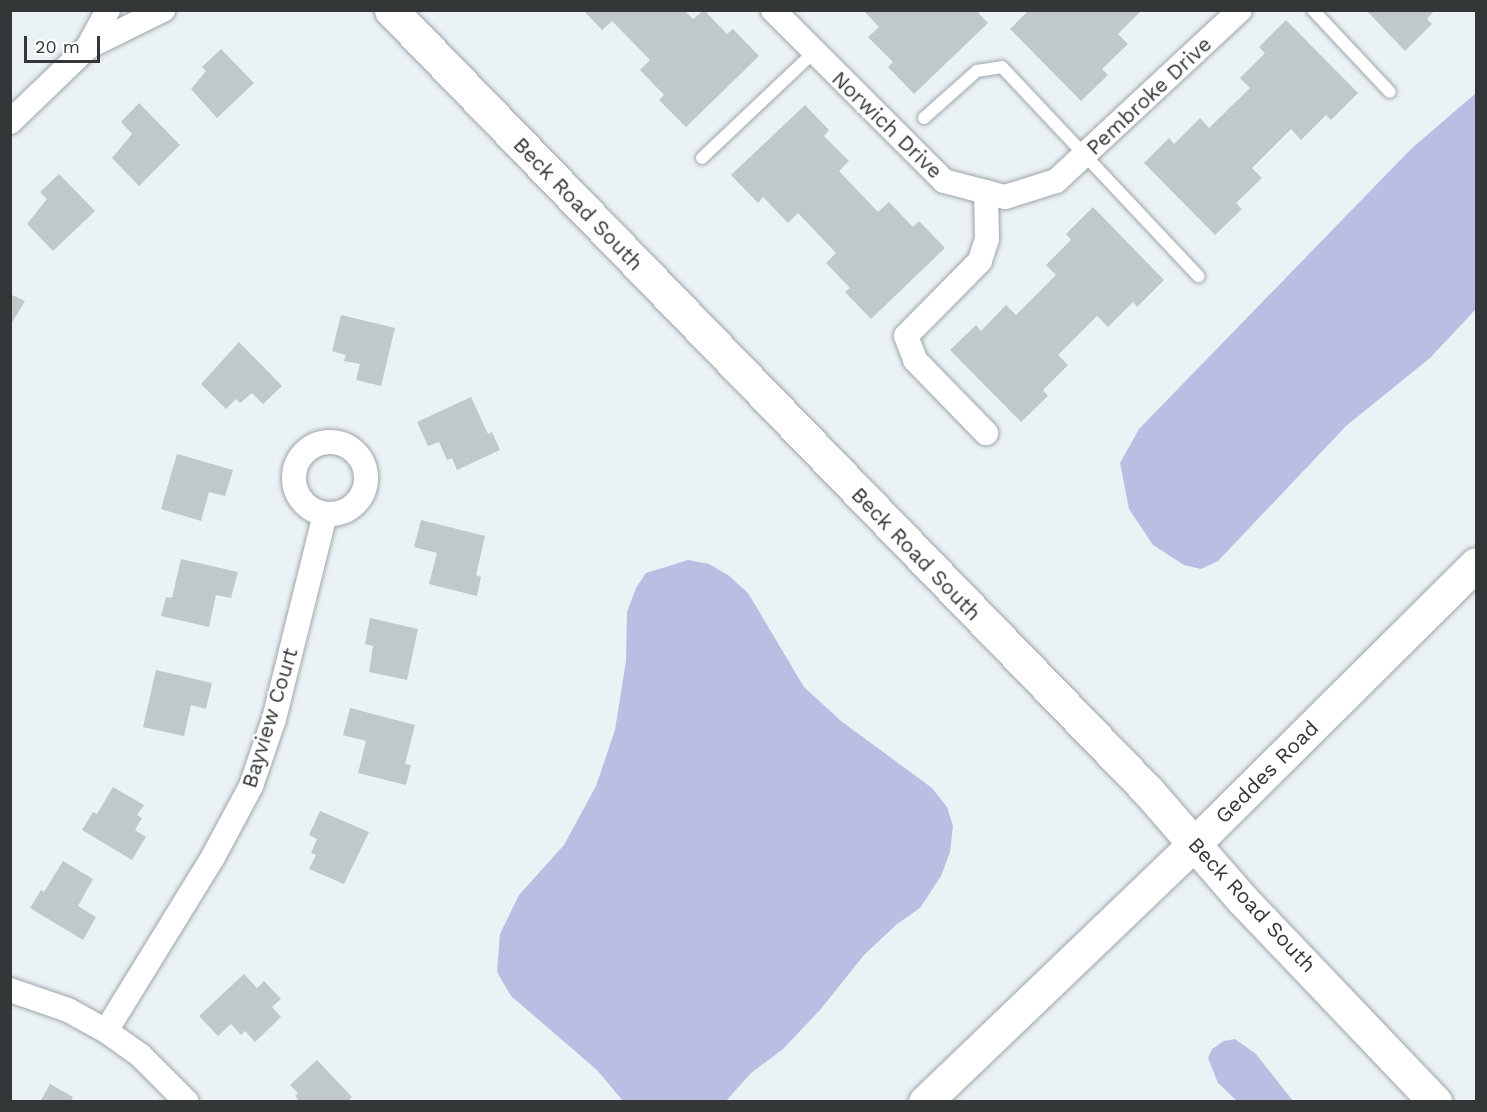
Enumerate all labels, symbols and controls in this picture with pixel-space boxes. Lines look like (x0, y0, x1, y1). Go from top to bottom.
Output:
scale bar (27, 24, 104, 62)
street label: Pembroke Drive (1081, 32, 1217, 160)
text: 20 m (35, 36, 80, 57)
street label: Norwich Drive (827, 66, 947, 184)
street label: Beck Road South (508, 132, 648, 276)
street label: Beck Road South (846, 482, 986, 626)
street label: Bayview Court (237, 645, 303, 791)
street label: Geddes Road (1210, 715, 1324, 829)
street label: Beck Road South (1183, 832, 1321, 978)

